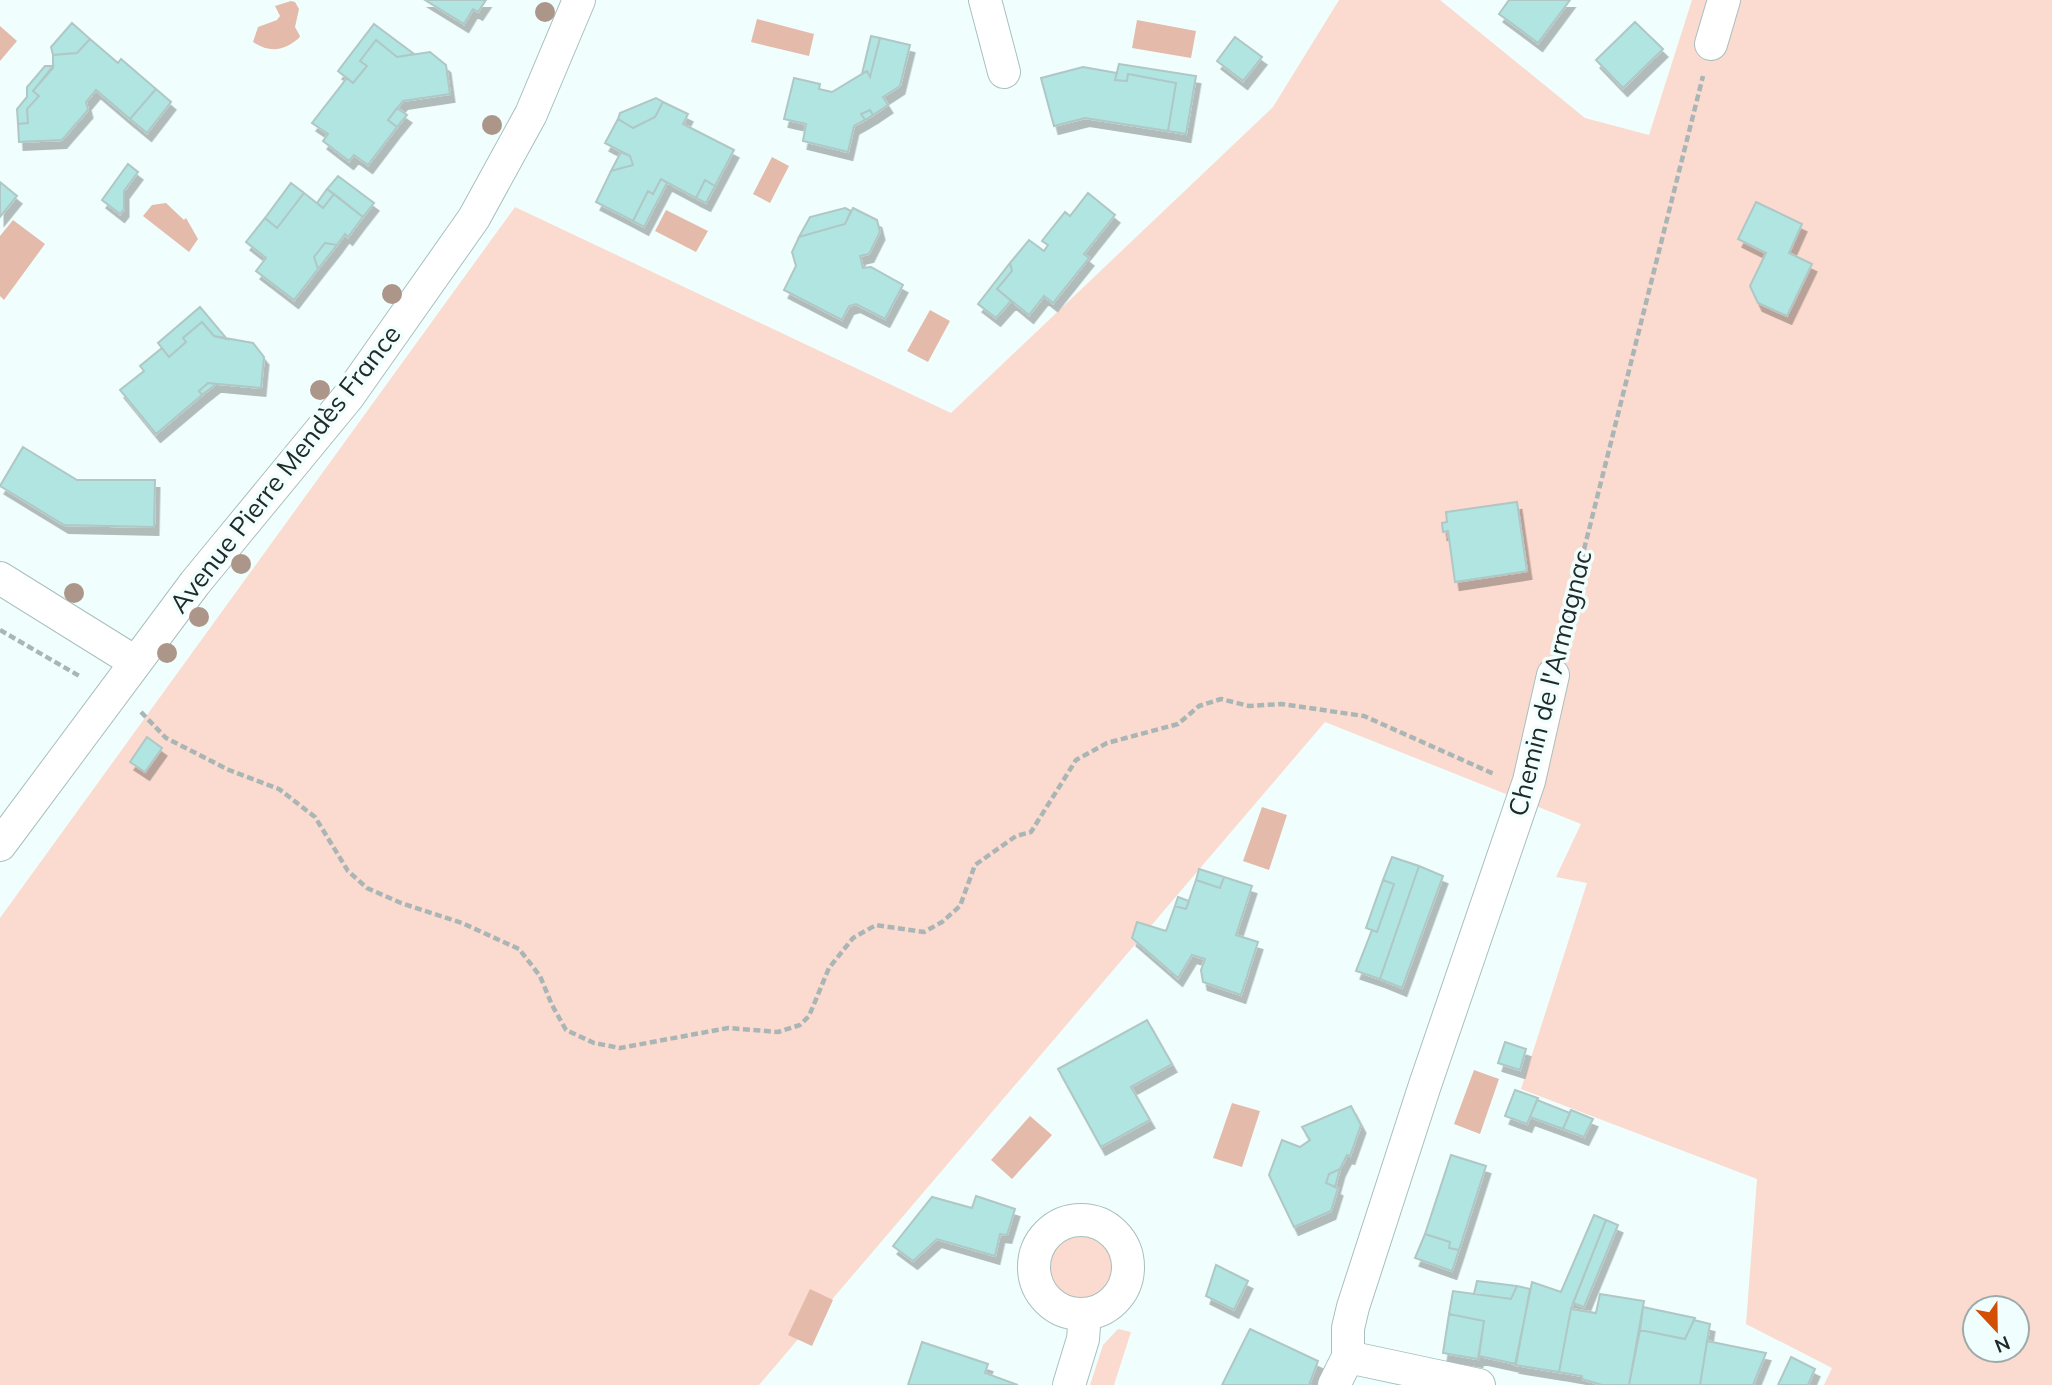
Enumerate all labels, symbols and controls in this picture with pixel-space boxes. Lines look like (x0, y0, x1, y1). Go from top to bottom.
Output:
street label: Avenue Pierre Mendès France (162, 318, 407, 619)
street label: Chemin de l'Armagnac (1500, 546, 1599, 819)
north arrow (1961, 1294, 2031, 1364)
text: N (1991, 1331, 2014, 1359)

